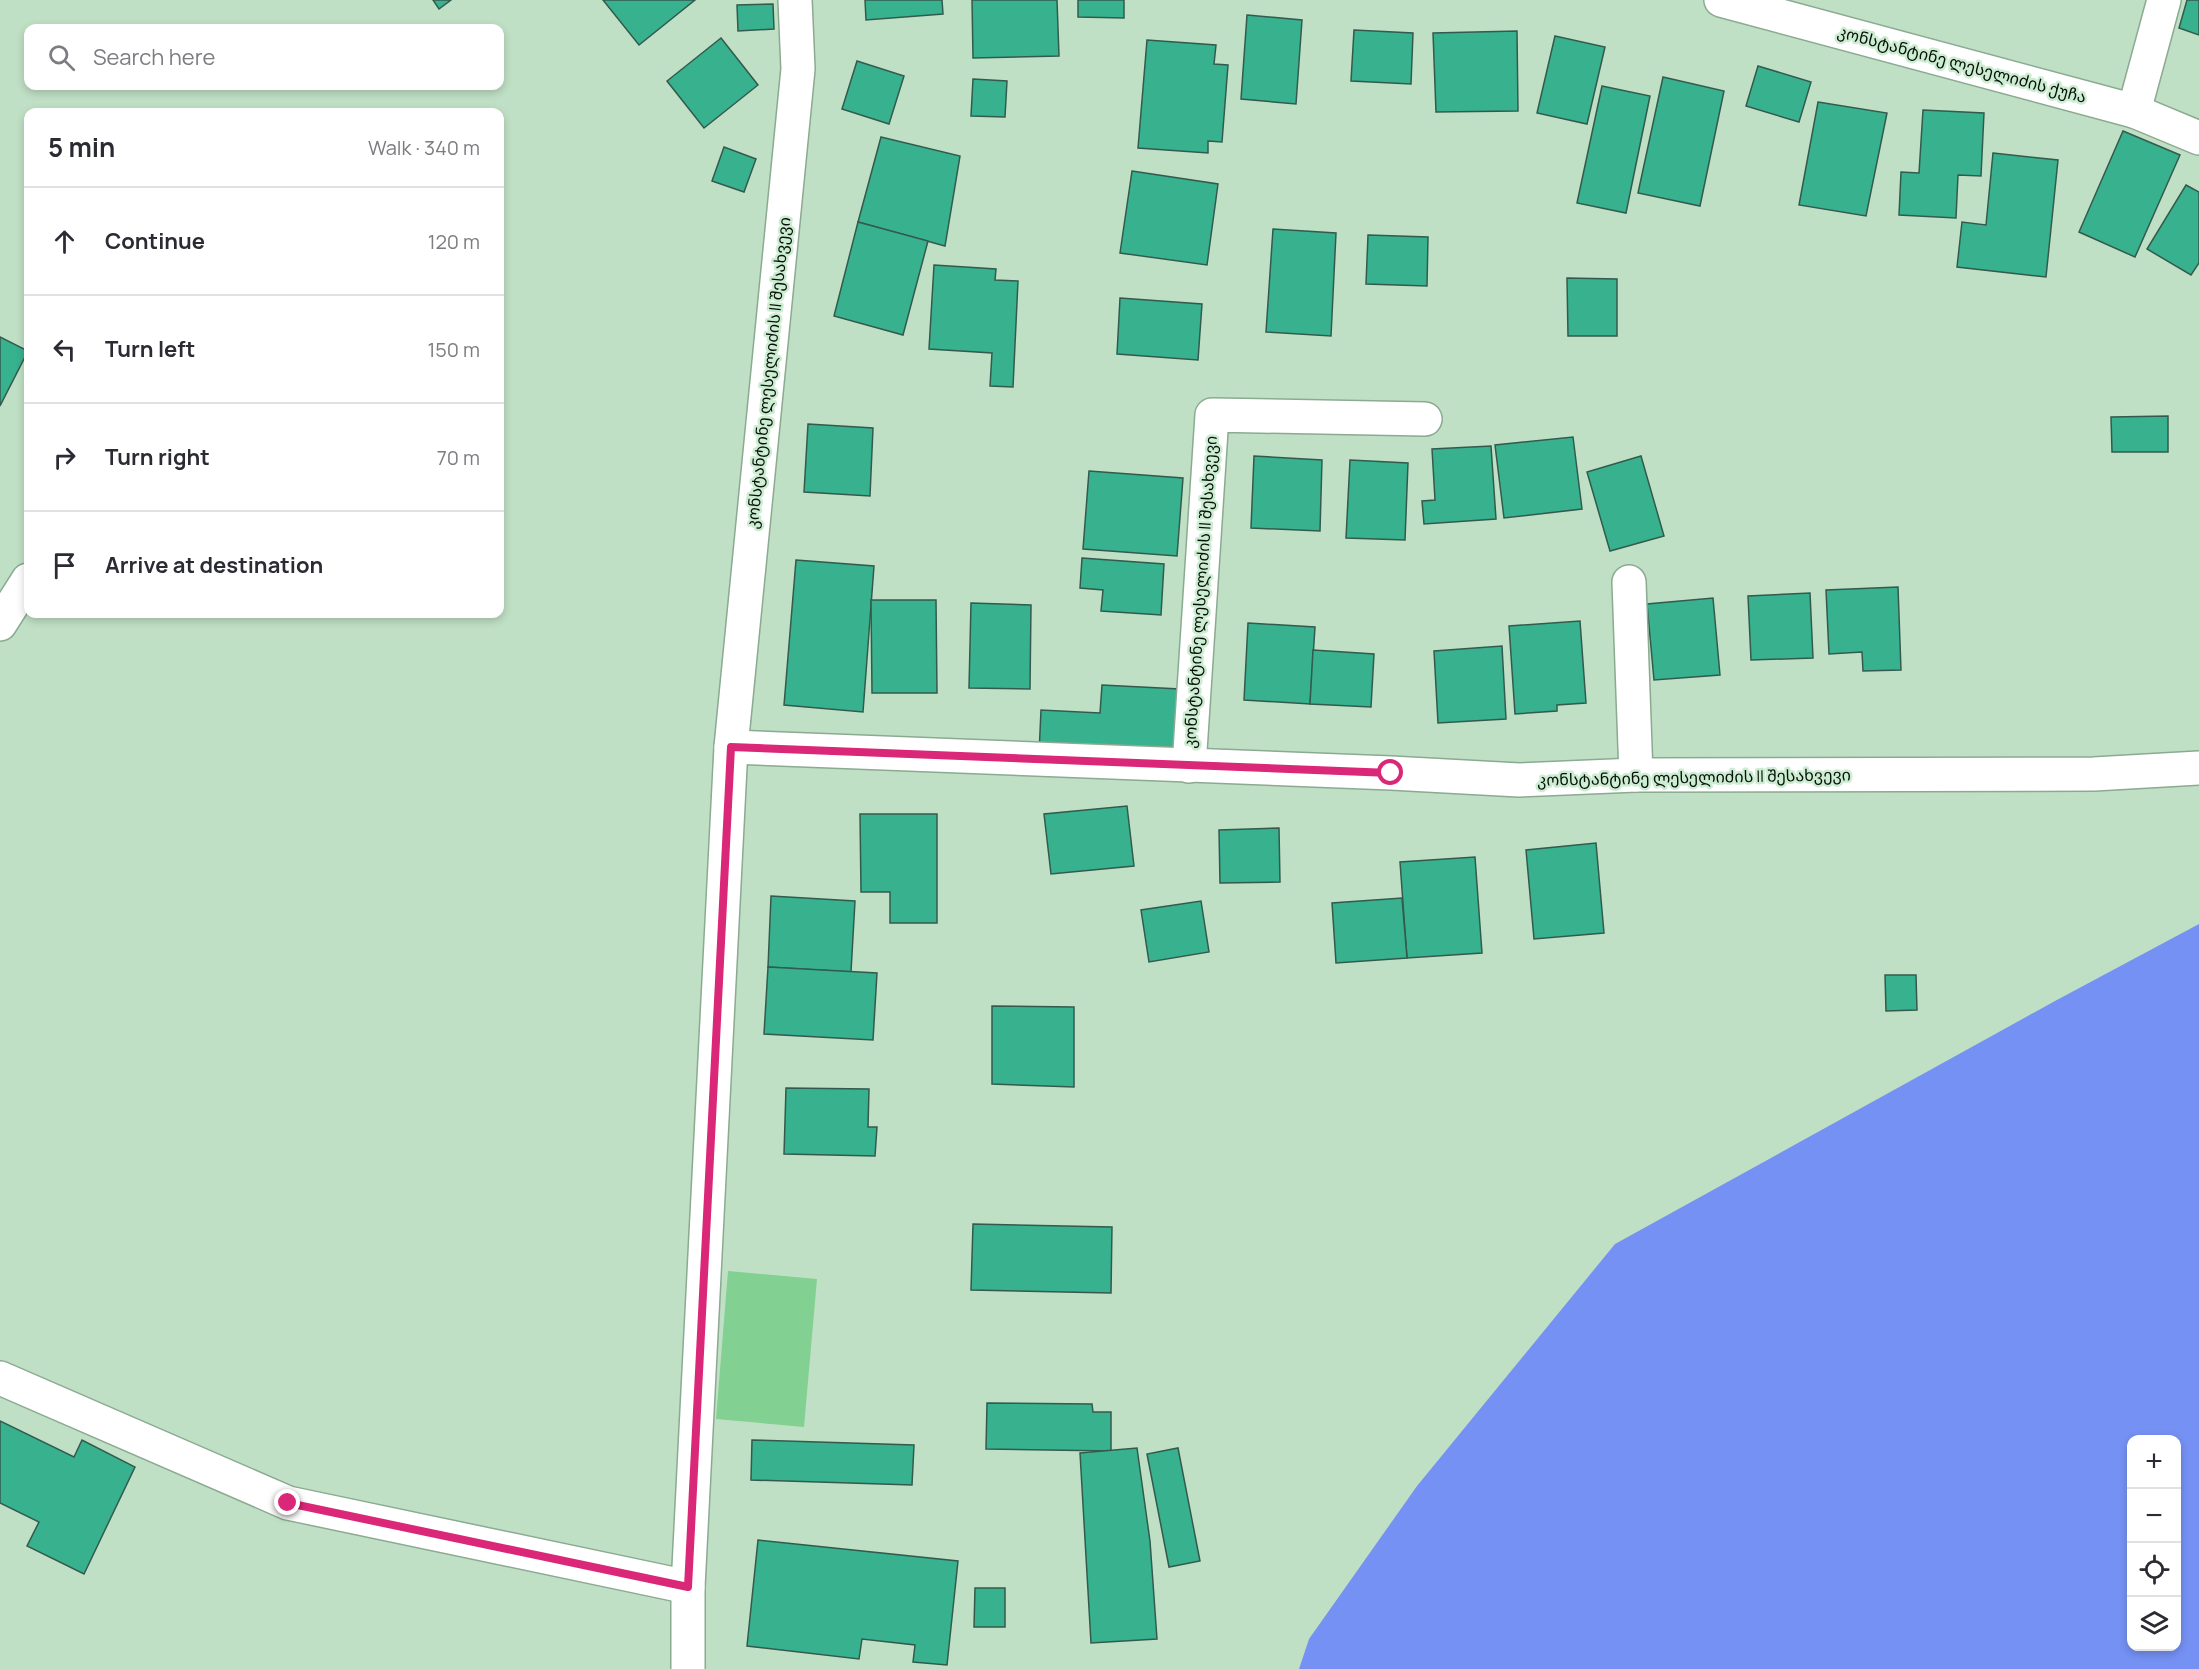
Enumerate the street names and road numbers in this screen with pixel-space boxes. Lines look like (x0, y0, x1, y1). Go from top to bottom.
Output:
street label: კონსტანტინე ლესელიძის ქუჩა (1835, 20, 2089, 108)
street label: კონსტანტინე ლესელიძის II შესახვევი (741, 216, 795, 530)
street label: კონსტანტინე ლესელიძის II შესახვევი (1178, 435, 1222, 749)
street label: კონსტანტინე ლესელიძის II შესახვევი (1537, 763, 1851, 791)

